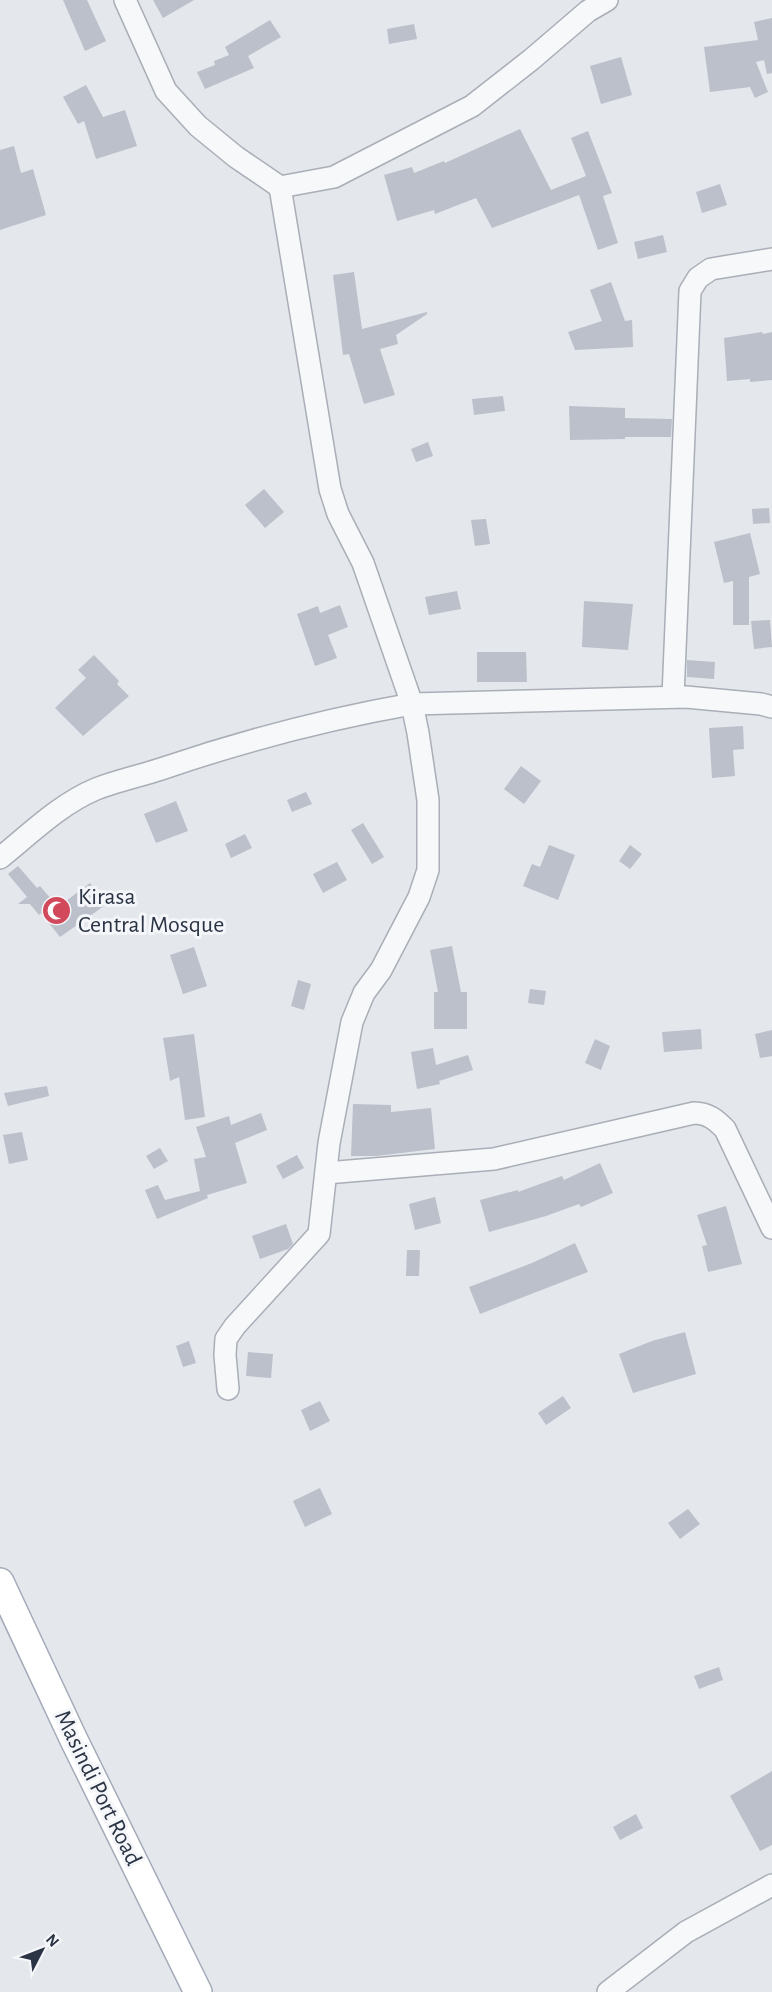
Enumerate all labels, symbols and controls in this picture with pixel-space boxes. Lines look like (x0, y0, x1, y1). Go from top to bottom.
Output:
place label: Kirasa Central Mosque (78, 885, 224, 937)
mosque icon: Kirasa Central Mosque (41, 895, 73, 927)
street label: Masindi Port Road (50, 1707, 146, 1869)
north arrow (12, 1920, 72, 1980)
text: N (43, 1931, 62, 1950)

